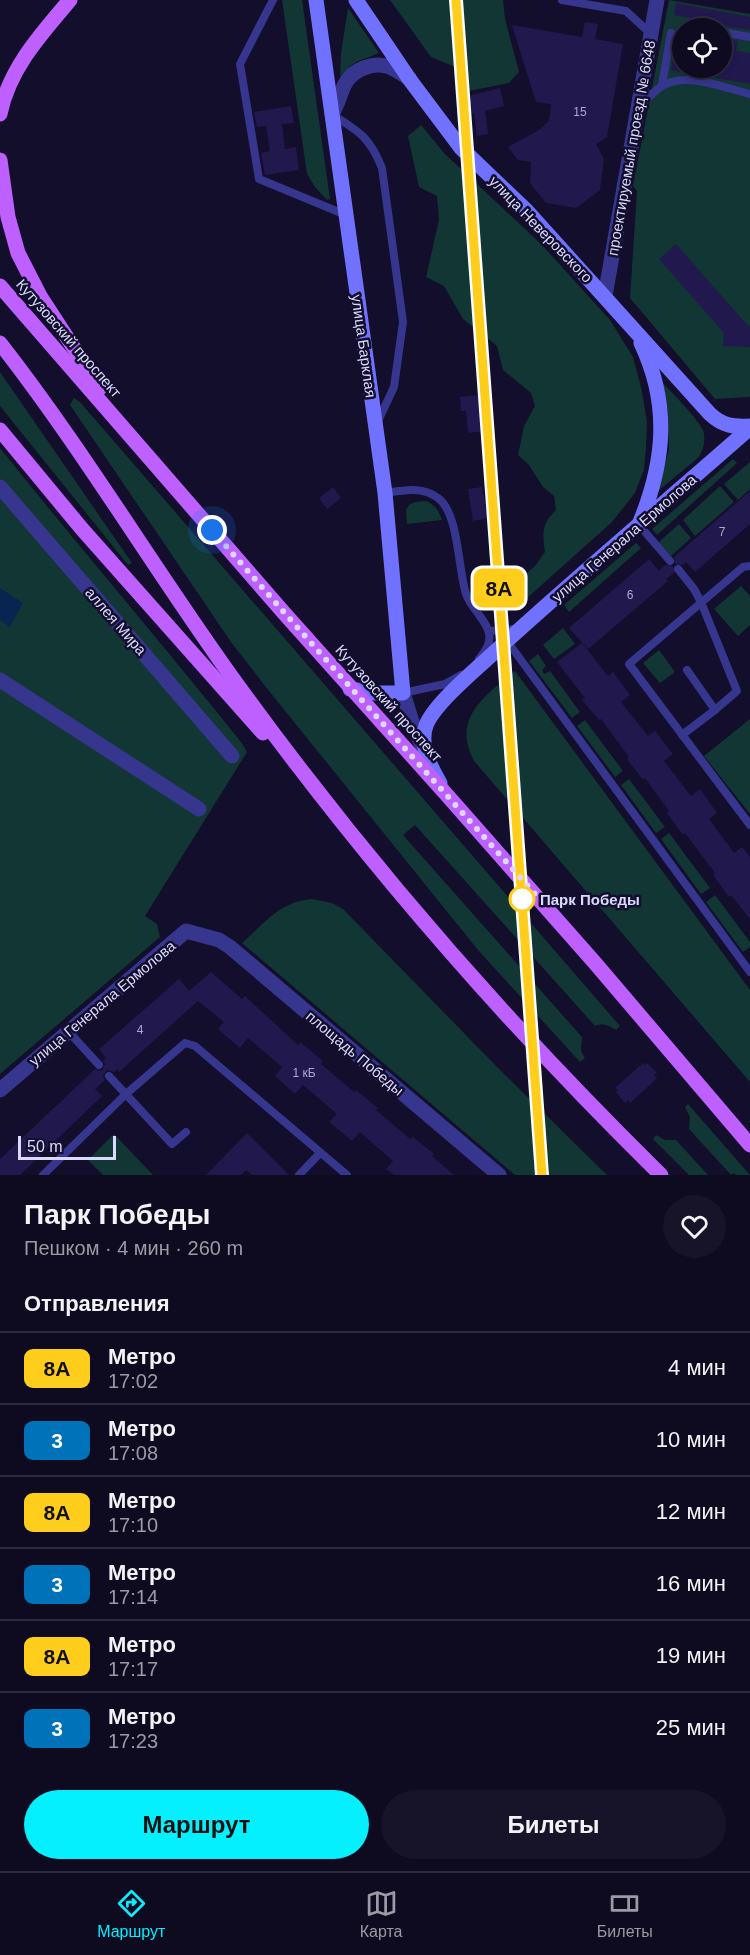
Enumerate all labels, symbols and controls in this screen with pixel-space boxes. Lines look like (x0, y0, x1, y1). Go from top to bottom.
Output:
map controls (672, 18, 732, 78)
button: locate (672, 18, 732, 78)
street label: проектируемый проезд № 6648 (604, 39, 658, 257)
house number: 15 (573, 105, 587, 119)
street label: улица Неверовского (486, 172, 596, 286)
street label: Кутузовский проспект (13, 275, 125, 401)
street label: улица Барклая (348, 293, 380, 399)
street label: улица Генерала Ермолова (548, 470, 700, 605)
your location (197, 515, 227, 545)
house number: 7 (719, 525, 726, 539)
line badge: 8А (472, 568, 526, 608)
text: 8А (486, 577, 512, 600)
street label: аллея Мира (82, 584, 150, 659)
house number: 6 (627, 588, 634, 602)
street label: Кутузовский проспект (332, 641, 446, 765)
marker: Парк Победы (509, 886, 535, 912)
place label: Парк Победы (540, 891, 640, 908)
street label: улица Генерала Ермолова (25, 936, 179, 1069)
street label: площадь Победы (303, 1007, 407, 1099)
house number: 4 (137, 1023, 144, 1037)
house number: 1 кБ (292, 1066, 316, 1080)
scale bar (18, 1133, 116, 1160)
text: 50 m (27, 1138, 63, 1155)
button: heart (663, 1195, 726, 1258)
text: Парк Победы (24, 1199, 210, 1230)
text: Пешком · 4 мин · 260 m (24, 1237, 243, 1259)
text: Отправления (24, 1291, 170, 1316)
text: Метро (108, 1344, 176, 1369)
text: 4 мин (668, 1355, 726, 1380)
text: 8А (44, 1357, 70, 1380)
text: 17:02 (108, 1370, 158, 1392)
text: Метро (108, 1416, 176, 1441)
text: 10 мин (656, 1427, 726, 1452)
text: 3 (51, 1429, 63, 1452)
text: 17:08 (108, 1442, 158, 1464)
text: Метро (108, 1488, 176, 1513)
text: 12 мин (656, 1499, 726, 1524)
text: 8А (44, 1501, 70, 1524)
text: 17:10 (108, 1514, 158, 1536)
text: Метро (108, 1560, 176, 1585)
text: 16 мин (656, 1571, 726, 1596)
text: 3 (51, 1573, 63, 1596)
text: 17:14 (108, 1586, 158, 1608)
text: Метро (108, 1632, 176, 1657)
text: 19 мин (656, 1643, 726, 1668)
text: 8А (44, 1645, 70, 1668)
text: 17:17 (108, 1658, 158, 1680)
text: Метро (108, 1704, 176, 1729)
text: 25 мин (656, 1715, 726, 1740)
text: 3 (51, 1717, 63, 1740)
text: 17:23 (108, 1730, 158, 1752)
button: Маршрут (24, 1790, 369, 1859)
button: Билеты (381, 1790, 726, 1859)
tab: Маршрут (97, 1887, 165, 1941)
tab: Карта (360, 1887, 403, 1941)
tab: Билеты (597, 1887, 653, 1941)

